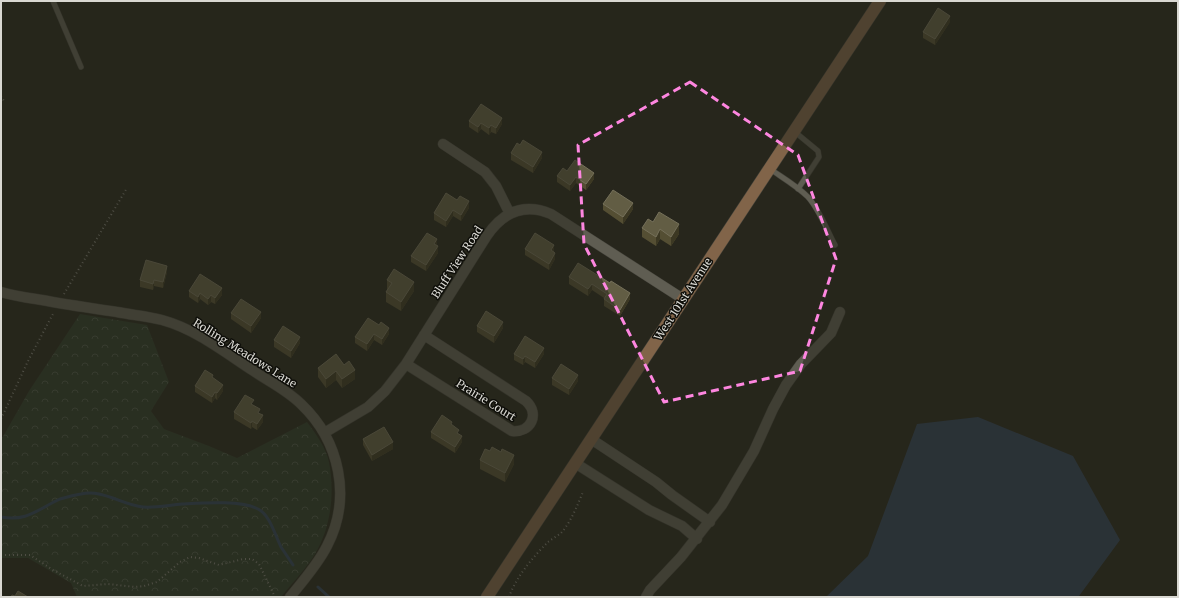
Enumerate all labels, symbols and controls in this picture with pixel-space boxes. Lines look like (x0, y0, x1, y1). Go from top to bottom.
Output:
street label: Bluff View Road (428, 223, 486, 301)
street label: West 101st Avenue (651, 255, 715, 344)
street label: Rolling Meadows Lane (191, 315, 300, 391)
street label: Prairie Court (454, 376, 519, 424)

